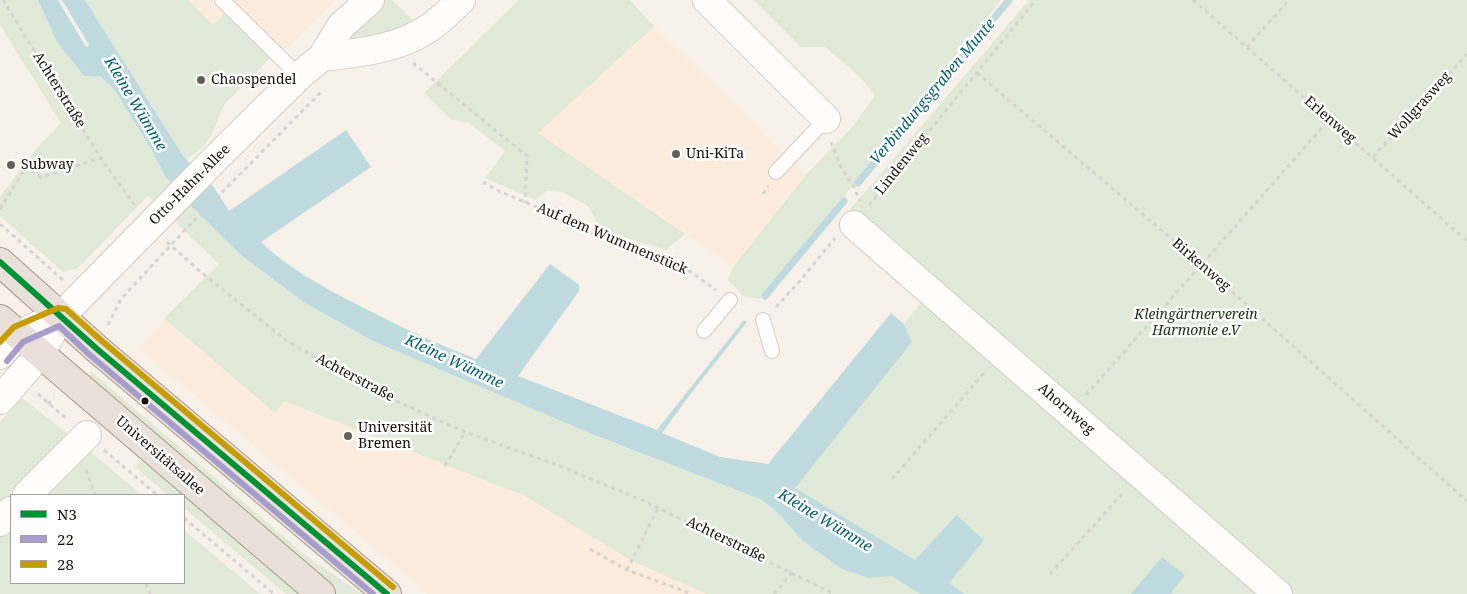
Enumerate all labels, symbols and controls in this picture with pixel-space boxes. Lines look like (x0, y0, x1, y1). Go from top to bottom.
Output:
water label: Verbindungsgraben Munte (867, 15, 999, 169)
street label: Achterstraße (29, 49, 89, 131)
water label: Kleine Wümme (100, 54, 170, 154)
street label: Wollgrasweg (1385, 69, 1455, 143)
place label: Chaospendel (211, 72, 296, 88)
marker: Chaospendel (195, 74, 207, 86)
street label: Erlenweg (1301, 93, 1359, 147)
street label: Lindenweg (872, 130, 932, 198)
street label: Otto-Hahn-Allee (146, 141, 234, 229)
place label: Uni-KiTa (686, 146, 744, 162)
marker: Uni-KiTa (670, 148, 682, 160)
place label: Subway (21, 157, 74, 173)
marker: Subway (5, 159, 17, 171)
street label: Auf dem Wummenstück (534, 200, 690, 278)
street label: Birkenweg (1168, 235, 1234, 295)
park label: Kleingärtnerverein Harmonie e.V (1134, 307, 1258, 340)
water label: Kleine Wümme (402, 331, 506, 393)
street label: Achterstraße (313, 350, 397, 406)
street label: Ahornweg (1034, 380, 1098, 438)
unlabelled marker (140, 396, 150, 406)
street label: Universitätsallee (112, 413, 208, 499)
place label: Universität Bremen (358, 420, 432, 452)
marker: Universität Bremen (342, 430, 354, 442)
water label: Kleine Wümme (775, 486, 875, 556)
legend (10, 494, 185, 584)
text: N3 (57, 504, 77, 524)
street label: Achterstraße (684, 514, 768, 566)
text: 22 (57, 529, 74, 549)
text: 28 (57, 554, 74, 574)

